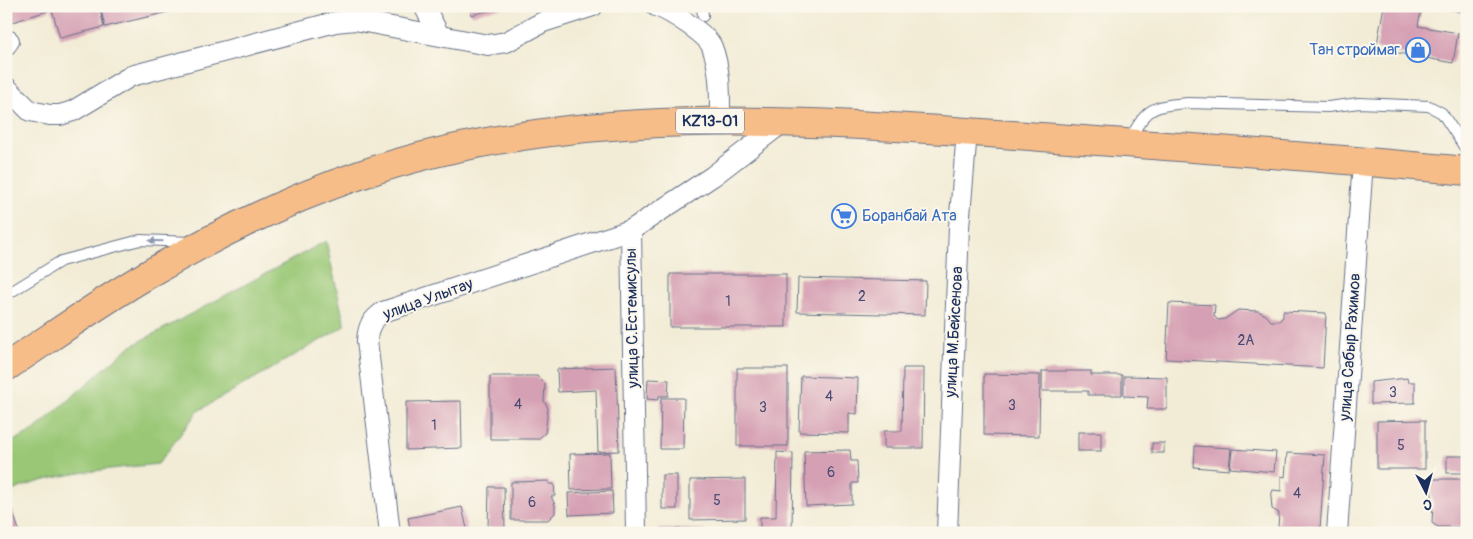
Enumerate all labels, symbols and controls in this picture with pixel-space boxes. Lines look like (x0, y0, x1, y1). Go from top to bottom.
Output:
shop icon: Тан строймаг (1405, 37, 1431, 63)
place label: Тан строймаг (1309, 40, 1401, 60)
road number: KZ13-01 (676, 108, 744, 134)
supermarket icon: Боранбай Ата (831, 203, 857, 229)
place label: Боранбай Ата (862, 206, 957, 226)
one-way arrow (148, 237, 164, 245)
street label: улица С.Естемисулы (621, 248, 643, 389)
street label: улица М.Бейсенова (941, 266, 967, 399)
street label: улица Сабыр Рахимов (1335, 272, 1365, 423)
street label: улица Улытау (380, 273, 476, 325)
house number: 2 (858, 288, 866, 305)
house number: 1 (725, 293, 731, 310)
house number: 2А (1238, 332, 1254, 349)
house number: 3 (1389, 384, 1397, 401)
house number: 4 (825, 388, 833, 405)
house number: 4 (514, 396, 522, 413)
house number: 3 (1008, 397, 1016, 414)
house number: 3 (759, 399, 767, 416)
house number: 1 (431, 417, 437, 434)
house number: 5 (1397, 437, 1405, 454)
house number: 6 (827, 464, 835, 481)
north arrow (1400, 466, 1450, 516)
house number: 4 (1293, 485, 1301, 502)
house number: 5 (713, 492, 721, 509)
house number: 6 (528, 494, 536, 511)
text: С (1422, 496, 1432, 513)

